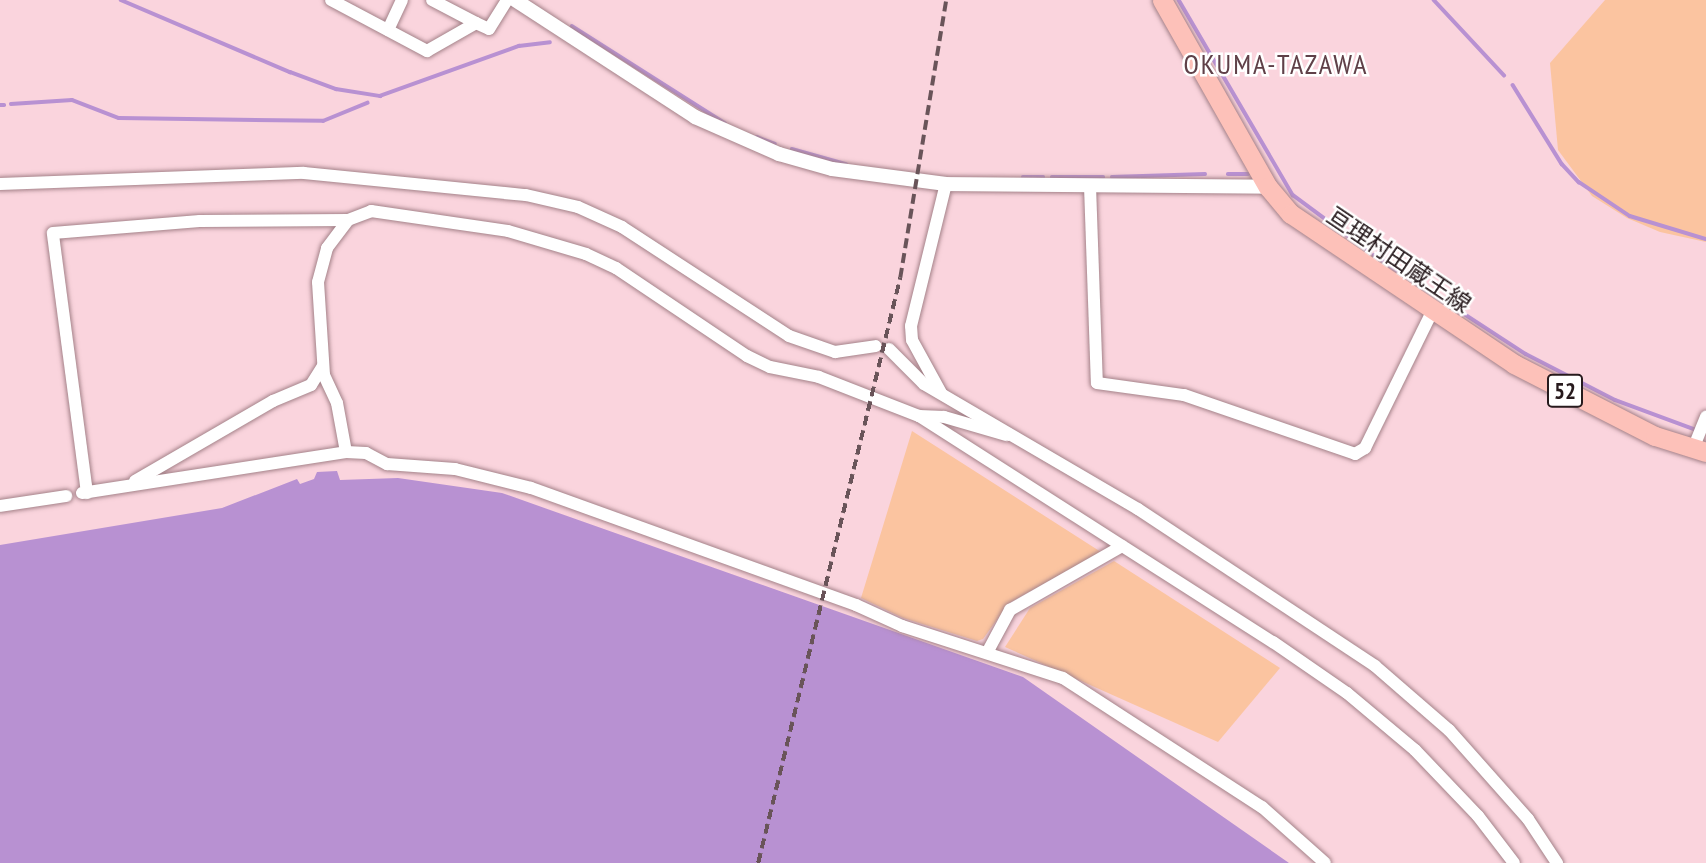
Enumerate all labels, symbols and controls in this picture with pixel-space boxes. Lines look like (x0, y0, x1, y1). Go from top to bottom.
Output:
district label: OKUMA-TAZAWA (1185, 47, 1367, 81)
street label: 亘理村田蔵王線 (1321, 201, 1477, 319)
road number: 52 (1546, 372, 1584, 410)

